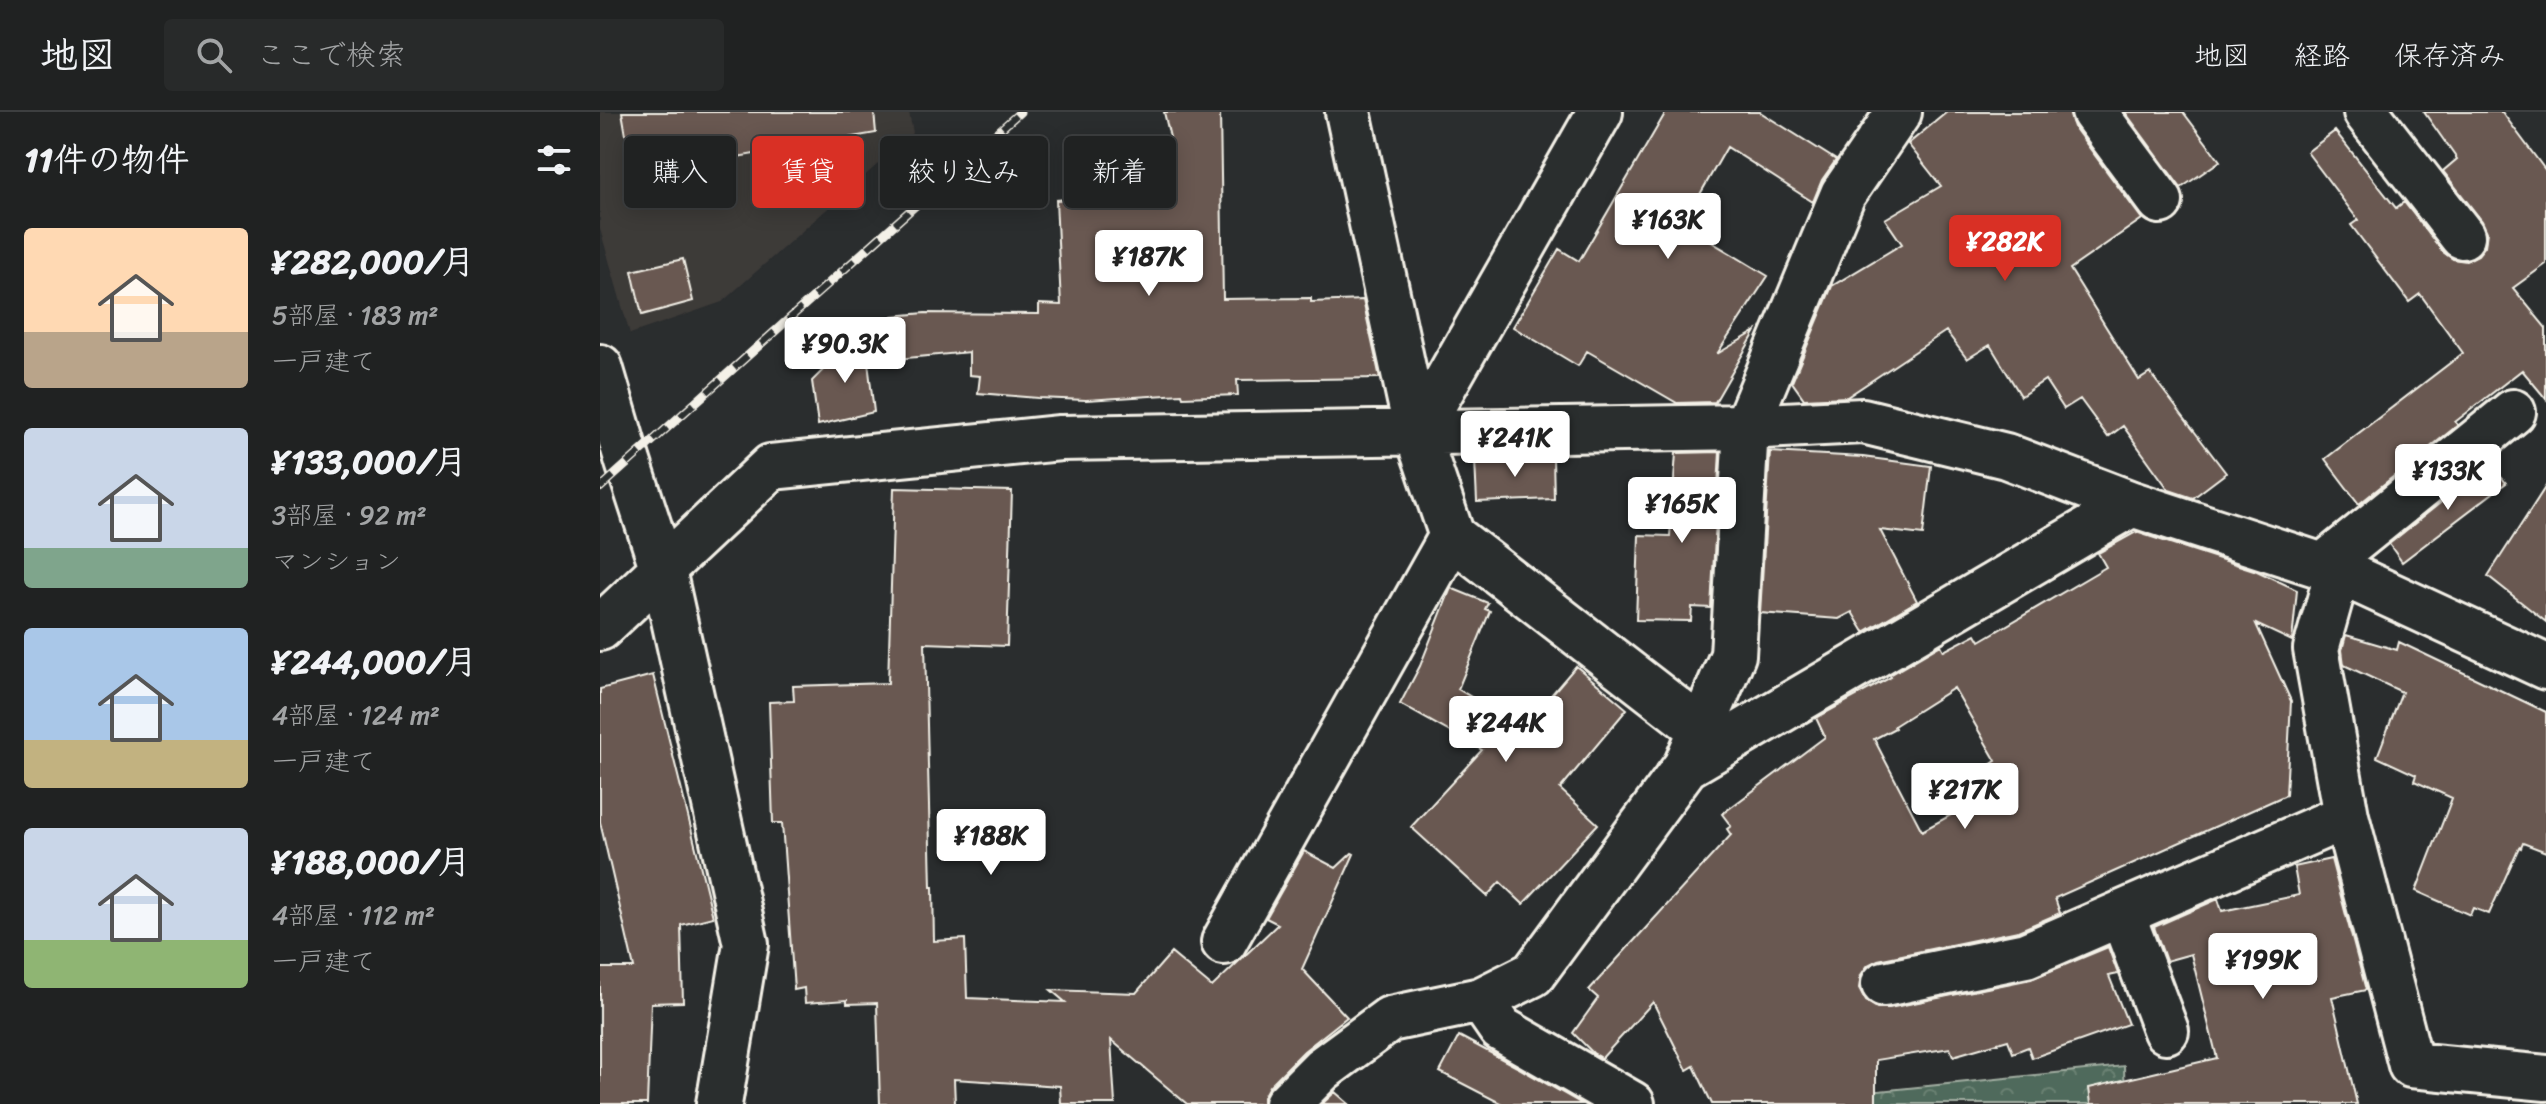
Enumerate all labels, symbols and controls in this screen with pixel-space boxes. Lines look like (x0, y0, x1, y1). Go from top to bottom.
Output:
search box (164, 19, 724, 91)
text: 地図 (40, 22, 116, 89)
text: ここで検索 (256, 28, 406, 82)
text: 地図 (2194, 31, 2250, 80)
text: 経路 (2294, 31, 2350, 80)
text: 保存済み (2394, 31, 2506, 80)
icon: search (192, 33, 236, 77)
text: 11件の物件 (24, 130, 189, 190)
chip: 購入 (624, 136, 736, 208)
chip: 賃貸 (752, 136, 864, 208)
chip: 絞り込み (880, 136, 1048, 208)
chip: 新着 (1064, 136, 1176, 208)
icon: filters (532, 138, 576, 182)
pin: ¥163K (1612, 193, 1724, 261)
text: ¥163K (1633, 196, 1703, 242)
pin: ¥282K (1949, 215, 2061, 283)
text: ¥282K (1967, 218, 2043, 264)
pin: ¥187K (1093, 230, 1205, 298)
text: ¥282,000/月 (272, 232, 475, 292)
text: ¥187K (1113, 233, 1185, 279)
icon: home (88, 260, 184, 356)
text: 5部屋 · 183 m² (272, 292, 438, 338)
pin: ¥90.3K (780, 317, 910, 385)
text: ¥90.3K (803, 320, 887, 366)
text: 一戸建て (272, 338, 376, 384)
pin: ¥241K (1459, 411, 1571, 479)
text: ¥241K (1479, 414, 1551, 460)
text: ¥133,000/月 (272, 432, 467, 492)
pin: ¥133K (2392, 444, 2504, 512)
text: ¥133K (2413, 447, 2483, 493)
icon: home (88, 460, 184, 556)
pin: ¥165K (1626, 477, 1738, 545)
text: ¥165K (1646, 480, 1718, 526)
text: 3部屋 · 92 m² (272, 492, 427, 538)
text: マンション (272, 538, 401, 584)
text: ¥244,000/月 (272, 632, 477, 692)
icon: home (88, 660, 184, 756)
text: 4部屋 · 124 m² (272, 692, 440, 738)
pin: ¥244K (1450, 696, 1562, 764)
text: ¥244K (1467, 699, 1545, 745)
text: 一戸建て (272, 738, 376, 784)
pin: ¥217K (1909, 763, 2021, 831)
text: ¥217K (1929, 766, 2001, 812)
pin: ¥188K (935, 809, 1047, 877)
text: ¥188K (955, 812, 1027, 858)
text: ¥188,000/月 (272, 832, 471, 892)
icon: home (88, 860, 184, 956)
text: 4部屋 · 112 m² (272, 892, 435, 938)
pin: ¥199K (2207, 933, 2319, 1001)
text: ¥199K (2226, 936, 2300, 982)
text: 一戸建て (272, 938, 376, 984)

